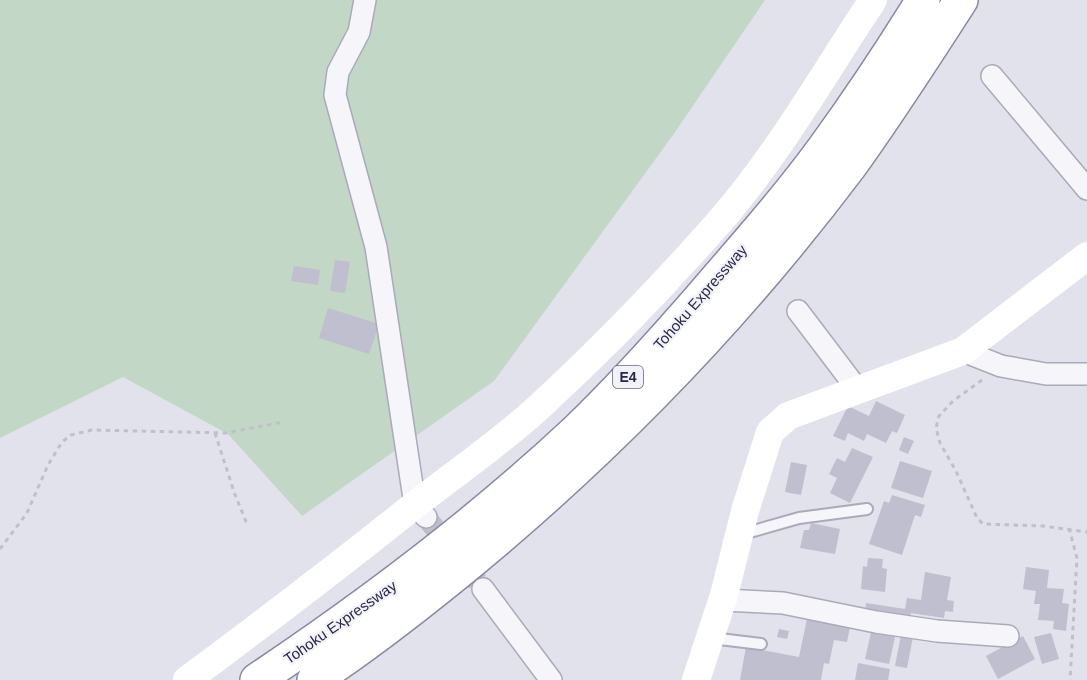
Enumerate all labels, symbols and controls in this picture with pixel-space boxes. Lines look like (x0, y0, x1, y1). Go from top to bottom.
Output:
street label: Tohoku Expressway (650, 241, 750, 353)
road number: E4 (613, 366, 643, 388)
street label: Tohoku Expressway (280, 576, 400, 667)

